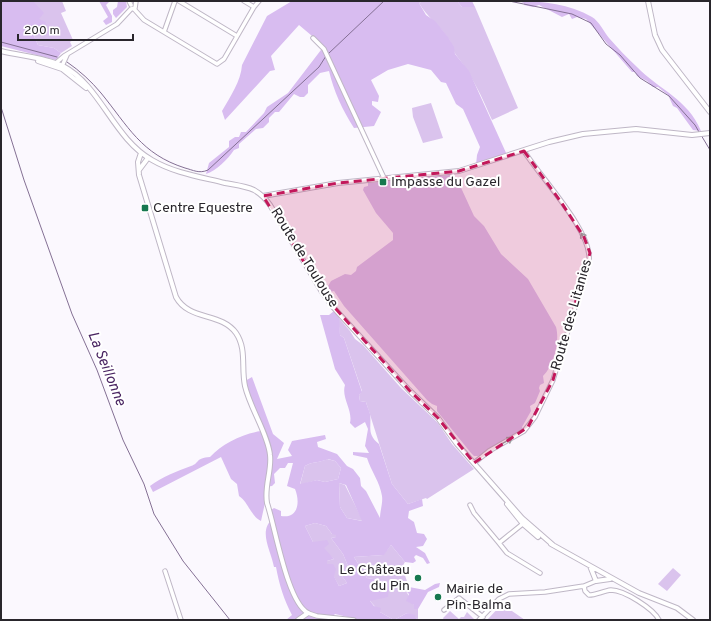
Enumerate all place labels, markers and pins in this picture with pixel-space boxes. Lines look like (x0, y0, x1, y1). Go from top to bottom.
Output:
place label: Impasse du Gazel (391, 174, 500, 191)
marker: Impasse du Gazel (378, 177, 388, 187)
place label: Centre Equestre (153, 200, 253, 217)
marker: Centre Equestre (140, 203, 150, 213)
place label: Le Château du Pin (339, 562, 410, 595)
marker: Le Château du Pin (413, 573, 423, 583)
place label: Mairie de Pin-Balma (446, 581, 511, 614)
marker: Mairie de Pin-Balma (433, 592, 443, 602)

